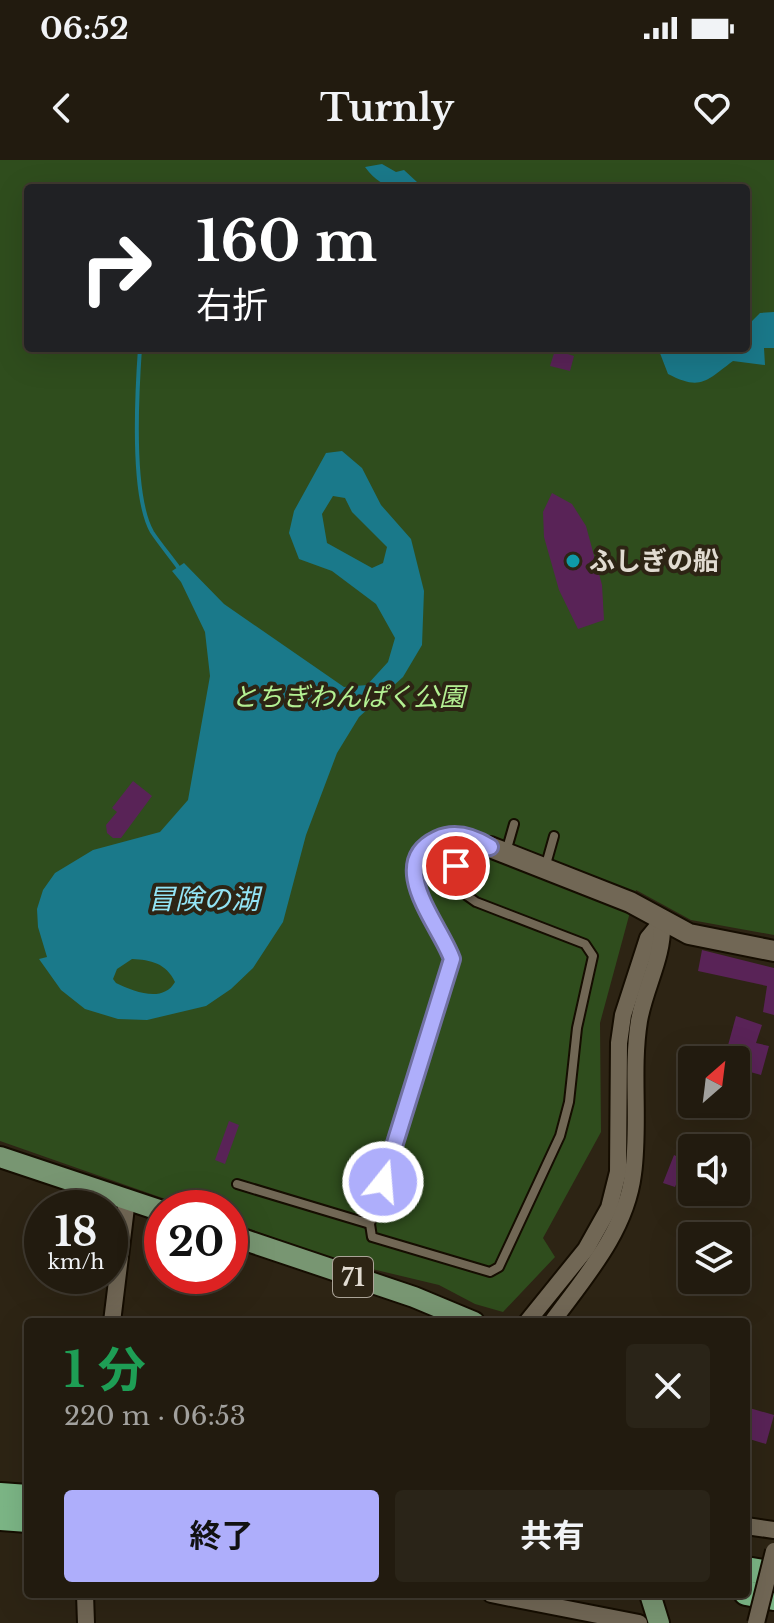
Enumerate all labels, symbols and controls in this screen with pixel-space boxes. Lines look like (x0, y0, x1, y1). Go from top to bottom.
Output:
text: 06:52 (40, 10, 129, 47)
icon: back (40, 86, 84, 130)
text: Turnly (320, 86, 454, 131)
icon: heart (690, 86, 734, 130)
text: 160 m (196, 207, 377, 276)
icon: right (64, 216, 168, 320)
text: 右折 (196, 283, 268, 328)
place label: ふしぎの船 (589, 545, 719, 577)
marker: ふしぎの船 (564, 552, 582, 570)
park label: とちぎわんぱく公園 (231, 681, 469, 713)
pin (422, 832, 490, 900)
icon: arrive (434, 844, 478, 888)
water label: 冒険の湖 (147, 882, 263, 917)
north arrow (678, 1046, 750, 1118)
map controls (678, 1046, 750, 1294)
button: sound (678, 1134, 750, 1206)
position arrow (341, 1140, 425, 1224)
speed limit sign: 20 (144, 1190, 248, 1294)
text: 18 (55, 1207, 97, 1257)
button: layers (678, 1222, 750, 1294)
text: km/h (48, 1250, 104, 1274)
road number: 71 (333, 1257, 373, 1297)
text: 1 分 (64, 1340, 146, 1400)
button: close (626, 1344, 710, 1428)
text: 220 m · 06:53 (64, 1400, 246, 1432)
button: 終了 (64, 1490, 379, 1582)
button: 共有 (395, 1490, 710, 1582)

